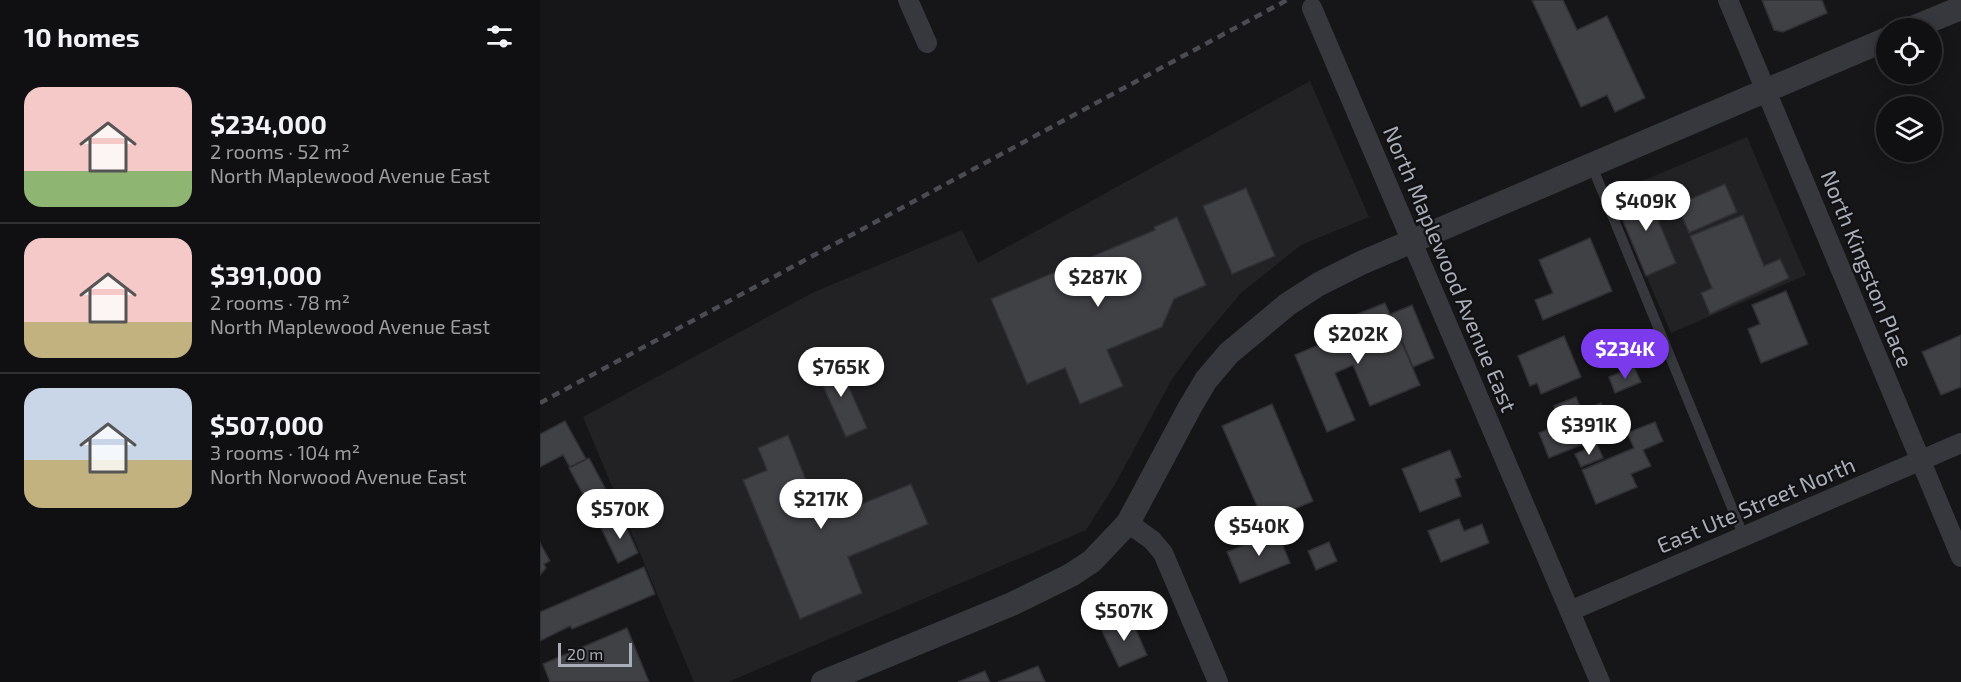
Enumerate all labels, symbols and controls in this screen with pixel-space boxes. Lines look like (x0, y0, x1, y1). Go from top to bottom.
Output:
map controls (1876, 18, 1942, 162)
button: locate (1876, 18, 1942, 84)
icon: filters (483, 20, 516, 53)
text: 10 homes (24, 21, 140, 52)
button: layers (1876, 96, 1942, 162)
text: $234,000 (210, 108, 327, 139)
icon: home (72, 111, 144, 183)
street label: North Maplewood Avenue East (1379, 122, 1523, 415)
text: 2 rooms · 52 m² (210, 139, 350, 163)
text: North Maplewood Avenue East (210, 163, 490, 187)
street label: North Kingston Place (1817, 166, 1919, 371)
pin: $409K (1604, 181, 1688, 232)
text: $409K (1615, 188, 1677, 212)
pin: $287K (1056, 257, 1140, 308)
text: $391,000 (210, 259, 322, 290)
icon: home (72, 262, 144, 334)
text: $287K (1069, 264, 1127, 288)
text: 2 rooms · 78 m² (210, 290, 350, 314)
text: North Maplewood Avenue East (210, 314, 490, 338)
pin: $202K (1316, 314, 1400, 365)
text: $202K (1328, 321, 1388, 345)
pin: $234K (1583, 329, 1667, 380)
text: $234K (1595, 336, 1655, 360)
pin: $765K (799, 347, 883, 398)
text: $765K (812, 354, 870, 378)
pin: $391K (1547, 405, 1631, 456)
text: $507,000 (210, 409, 324, 440)
icon: home (72, 412, 144, 484)
text: $391K (1561, 412, 1617, 436)
text: 3 rooms · 104 m² (210, 440, 360, 464)
street label: East Ute Street North (1653, 451, 1859, 558)
text: North Norwood Avenue East (210, 464, 467, 488)
pin: $217K (779, 479, 863, 530)
text: $217K (793, 486, 849, 510)
pin: $570K (578, 489, 662, 540)
text: $570K (591, 496, 649, 520)
pin: $540K (1217, 506, 1301, 557)
text: $540K (1229, 513, 1289, 537)
pin: $507K (1082, 591, 1166, 642)
text: $507K (1095, 598, 1153, 622)
scale bar (558, 640, 632, 668)
text: 20 m (567, 644, 603, 663)

